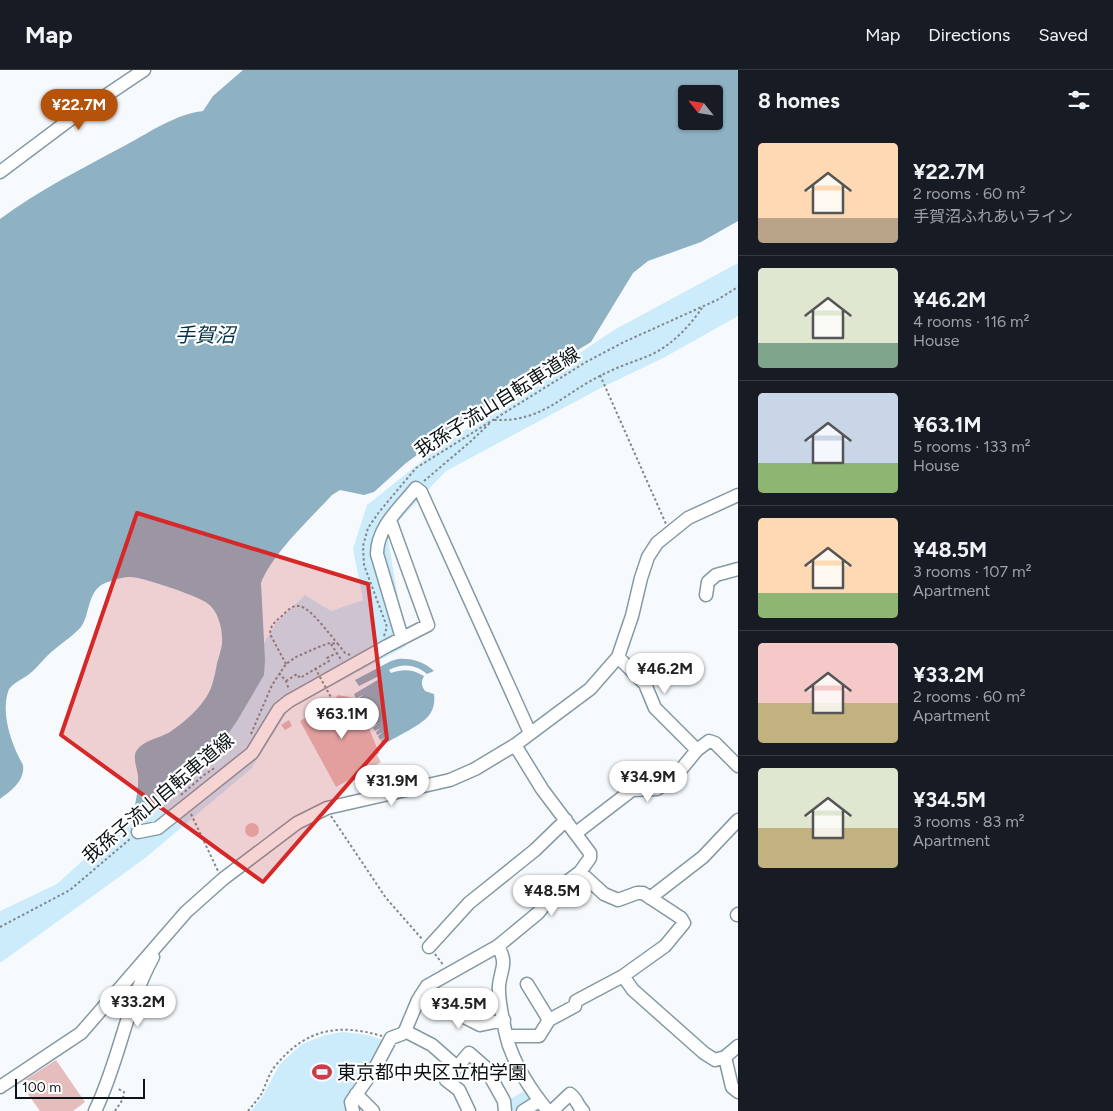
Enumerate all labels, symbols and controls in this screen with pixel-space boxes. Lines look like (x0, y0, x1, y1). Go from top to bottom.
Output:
text: Map (25, 20, 73, 49)
text: Map (865, 24, 900, 46)
text: Directions (928, 24, 1010, 46)
text: Saved (1038, 24, 1088, 46)
north arrow (678, 85, 722, 130)
map controls (678, 85, 723, 130)
icon: filters (1065, 86, 1093, 114)
pin: ¥22.7M (38, 88, 120, 131)
text: 8 homes (758, 88, 840, 113)
text: ¥22.7M (52, 95, 106, 114)
text: ¥22.7M (913, 159, 985, 184)
icon: home (798, 163, 858, 223)
text: 2 rooms · 60 m² (913, 184, 1026, 203)
text: 手賀沼ふれあいライン (913, 207, 1073, 226)
text: ¥46.2M (913, 287, 986, 312)
icon: home (798, 288, 858, 348)
text: 4 rooms · 116 m² (913, 312, 1030, 331)
water label: 手賀沼 (175, 323, 238, 347)
text: House (913, 331, 959, 350)
street label: 我孫子流山自転車道線 (410, 342, 584, 462)
text: ¥63.1M (913, 412, 981, 437)
icon: home (798, 413, 858, 473)
text: 5 rooms · 133 m² (913, 437, 1031, 456)
text: House (913, 456, 959, 475)
text: ¥48.5M (913, 537, 987, 562)
icon: home (798, 538, 858, 598)
text: 3 rooms · 107 m² (913, 562, 1031, 581)
text: Apartment (913, 581, 990, 600)
pin: ¥46.2M (624, 652, 706, 695)
text: ¥46.2M (637, 659, 693, 678)
text: ¥33.2M (913, 662, 984, 687)
icon: home (798, 663, 858, 723)
text: 2 rooms · 60 m² (913, 687, 1026, 706)
pin: ¥63.1M (301, 698, 383, 740)
text: ¥63.1M (316, 704, 368, 723)
text: Apartment (913, 706, 990, 725)
street label: 我孫子流山自転車道線 (78, 728, 238, 868)
pin: ¥34.9M (607, 760, 689, 803)
pin: ¥31.9M (351, 764, 433, 807)
text: ¥34.9M (620, 767, 676, 786)
text: ¥31.9M (366, 771, 418, 790)
text: ¥34.5M (913, 787, 986, 812)
icon: home (798, 788, 858, 848)
text: 3 rooms · 83 m² (913, 812, 1025, 831)
text: Apartment (913, 831, 990, 850)
pin: ¥48.5M (511, 874, 593, 917)
text: ¥48.5M (524, 881, 580, 900)
pin: ¥33.2M (97, 986, 179, 1028)
pin: ¥34.5M (418, 988, 500, 1030)
text: ¥33.2M (111, 992, 165, 1011)
text: ¥34.5M (431, 994, 487, 1013)
sports icon: 東京都中央区立柏学園 (311, 1061, 333, 1083)
place label: 東京都中央区立柏学園 (337, 1061, 527, 1084)
scale bar (15, 1076, 145, 1099)
text: 100 m (22, 1079, 61, 1096)

